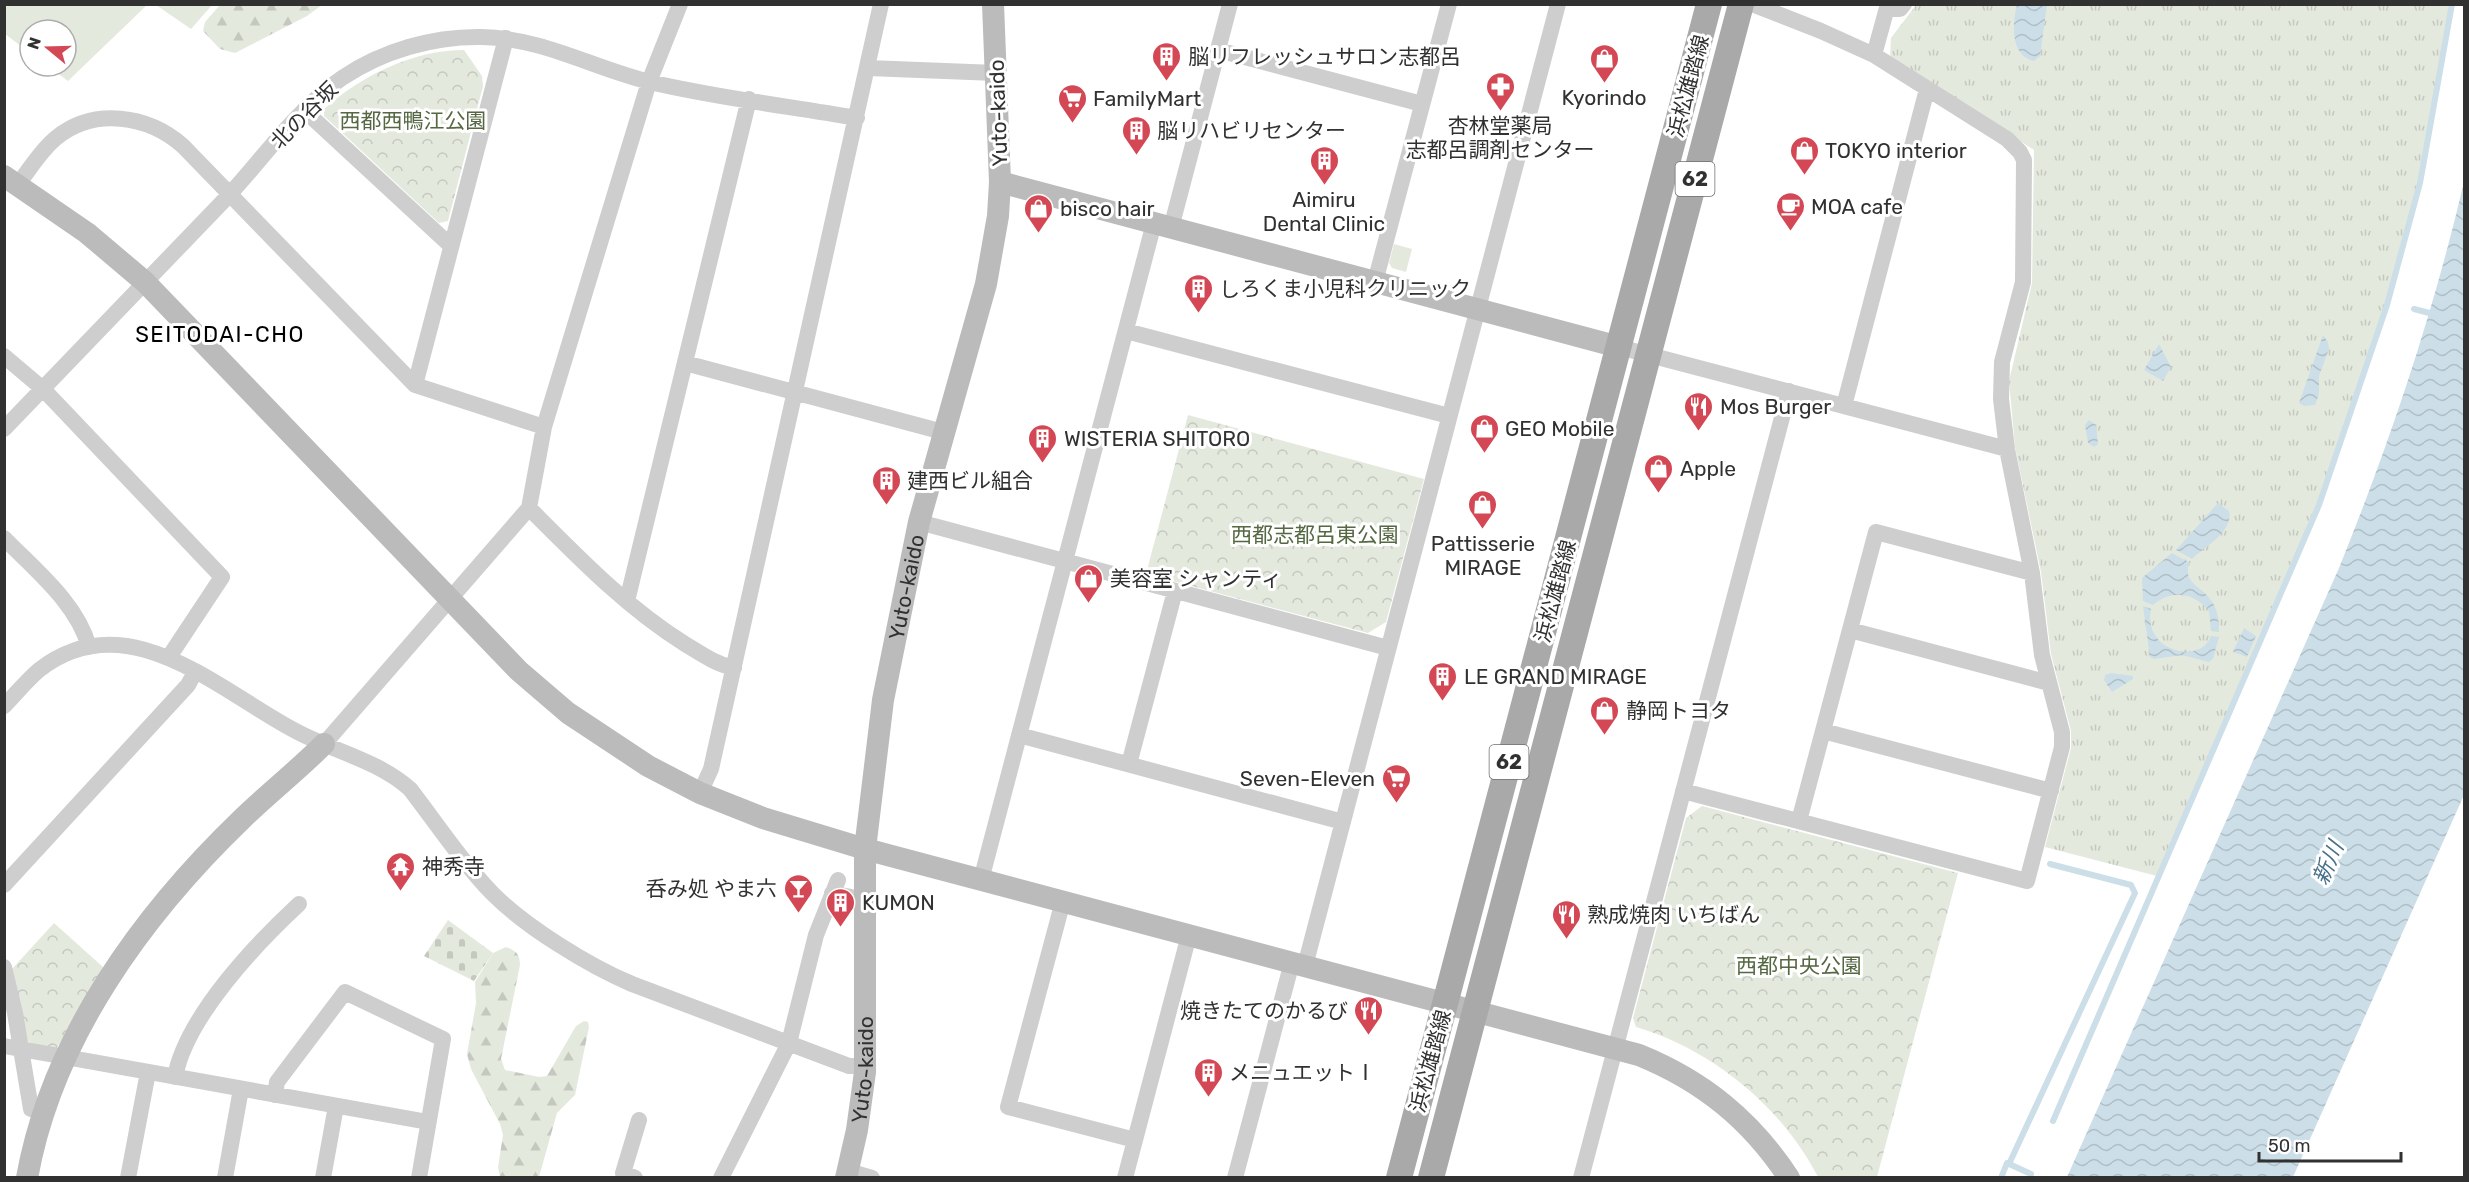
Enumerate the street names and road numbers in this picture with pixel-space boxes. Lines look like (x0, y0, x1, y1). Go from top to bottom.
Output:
street label: 浜松雄踏線 (1662, 32, 1714, 140)
street label: Yuto-kaido (984, 59, 1012, 167)
street label: 北の谷坂 (265, 76, 343, 154)
road number: 62 (1676, 162, 1714, 196)
street label: Yuto-kaido (883, 532, 929, 642)
street label: 浜松雄踏線 (1529, 537, 1581, 645)
road number: 62 (1490, 745, 1528, 779)
street label: 浜松雄踏線 (1404, 1007, 1456, 1115)
street label: Yuto-kaido (846, 1016, 878, 1125)

